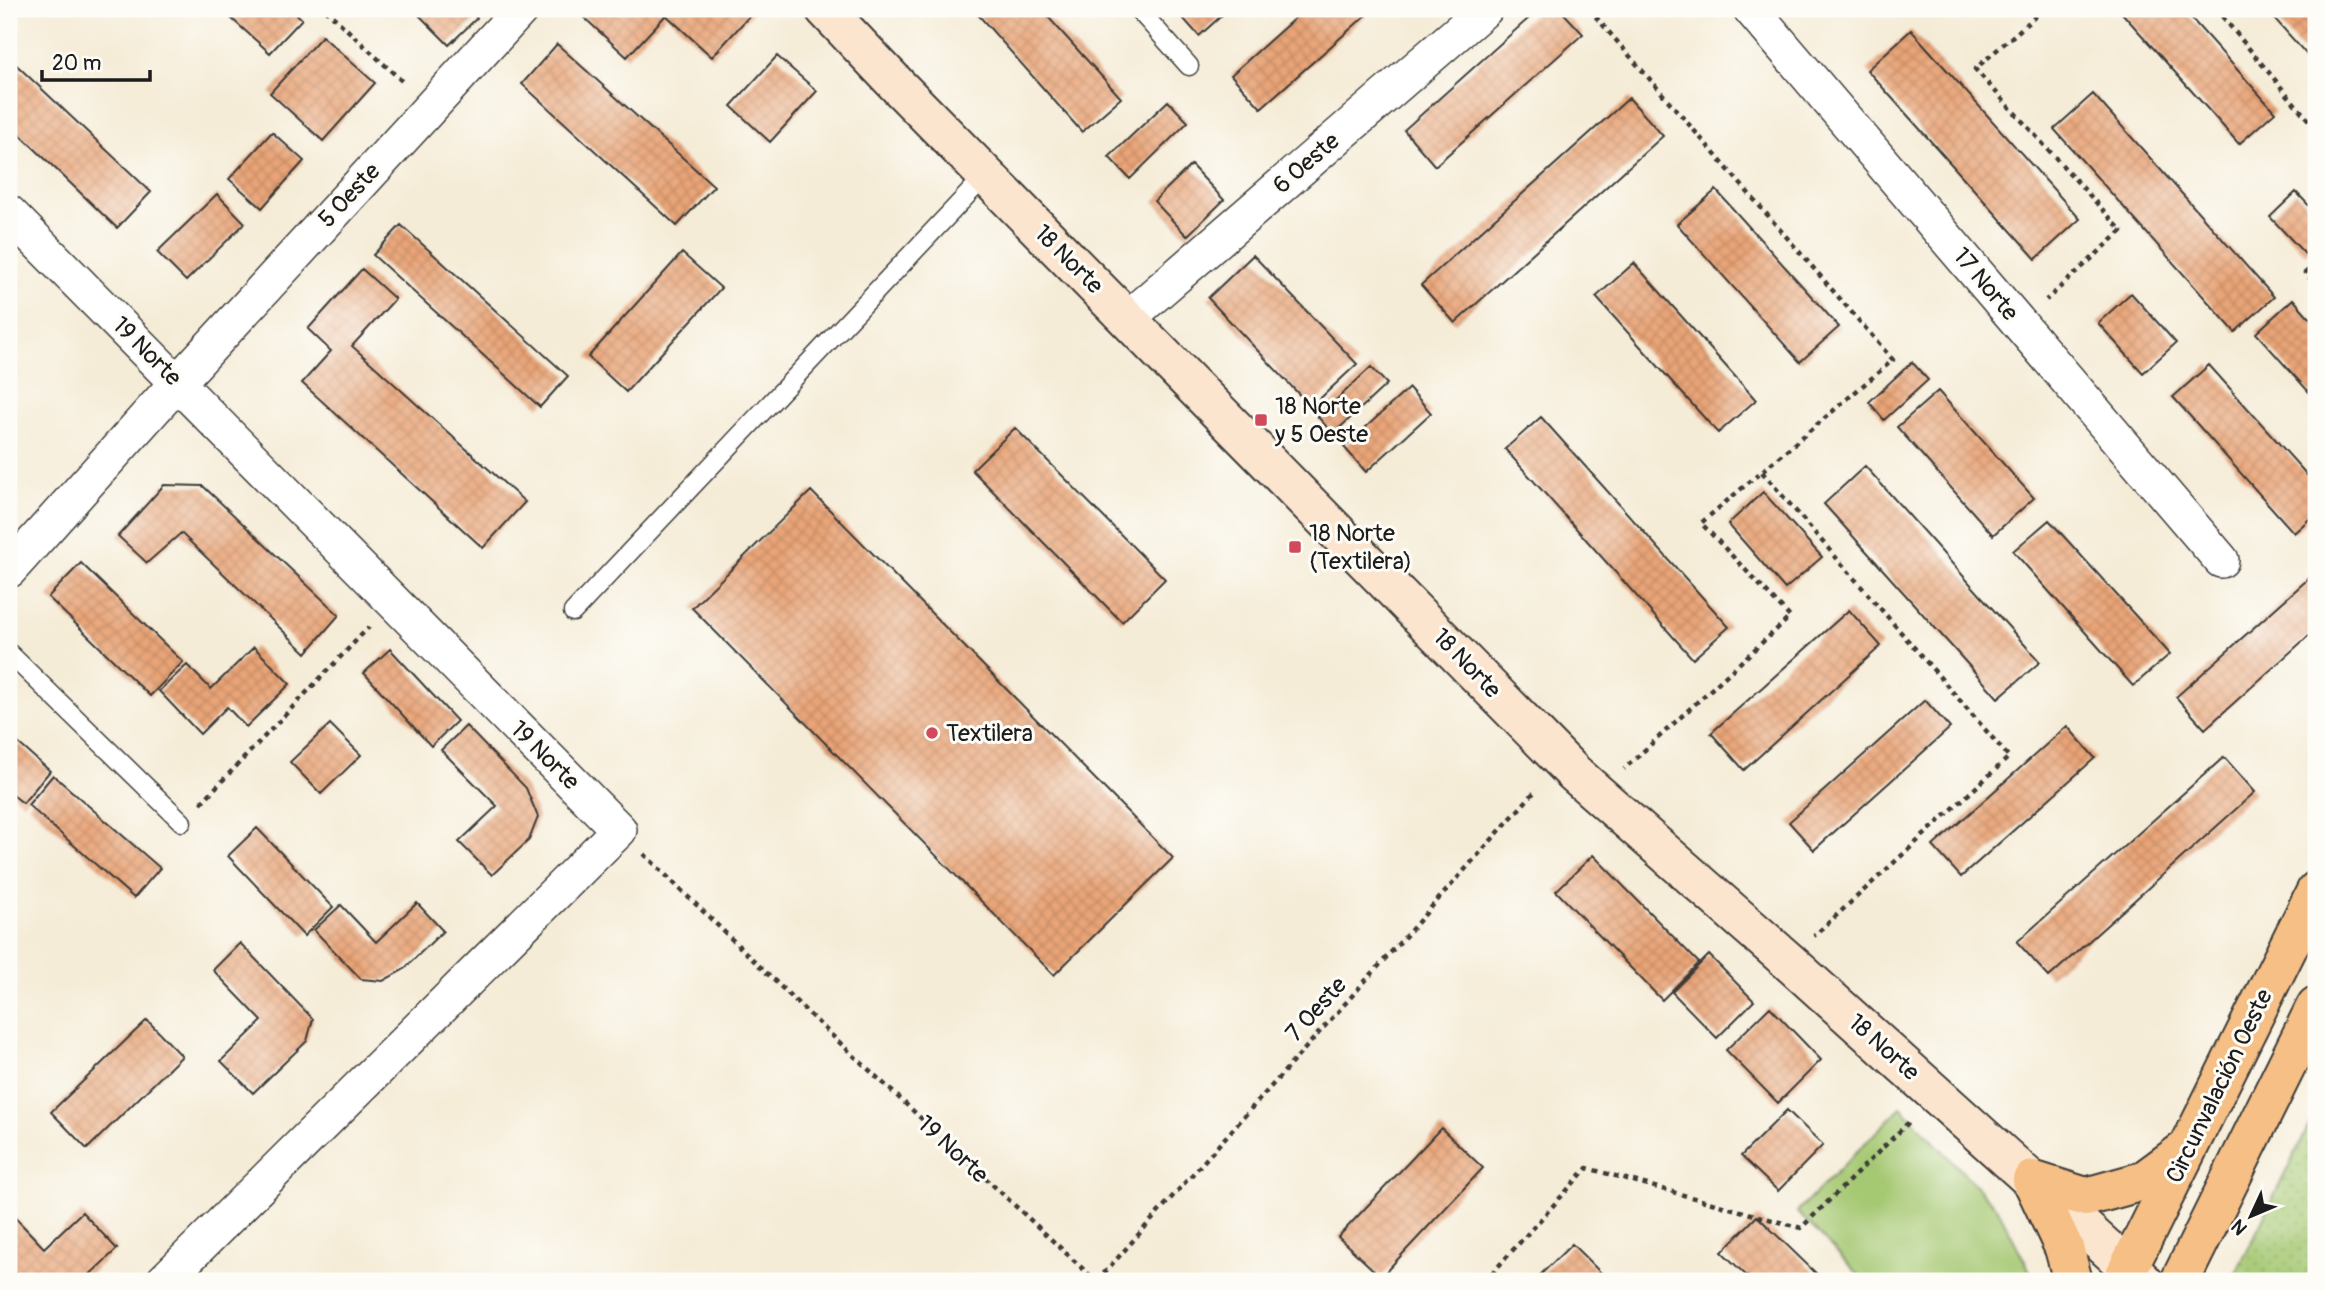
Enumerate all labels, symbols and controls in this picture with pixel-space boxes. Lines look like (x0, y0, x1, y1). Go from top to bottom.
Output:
scale bar (42, 38, 150, 82)
text: 20 m (52, 50, 101, 77)
street label: 6 Oeste (1267, 127, 1346, 200)
street label: 5 Oeste (312, 157, 387, 234)
street label: 18 Norte (1028, 219, 1109, 300)
street label: 17 Norte (1947, 242, 2025, 327)
street label: 19 Norte (106, 311, 187, 392)
place label: 18 Norte y 5 Oeste (1274, 392, 1368, 449)
marker: 18 Norte y 5 Oeste (1253, 412, 1269, 428)
place label: 18 Norte (Textilera) (1309, 519, 1412, 576)
marker: 18 Norte (Textilera) (1287, 539, 1303, 555)
street label: 18 Norte (1426, 622, 1507, 704)
street label: 19 Norte (504, 715, 585, 796)
place label: Textilera (946, 719, 1033, 748)
marker: Textilera (924, 725, 940, 741)
street label: 7 Oeste (1280, 971, 1353, 1048)
street label: Circunvalación Oeste (2160, 984, 2279, 1188)
street label: 18 Norte (1842, 1008, 1925, 1087)
street label: 19 Norte (911, 1109, 994, 1189)
north arrow (2216, 1182, 2286, 1252)
text: N (2226, 1214, 2253, 1240)

